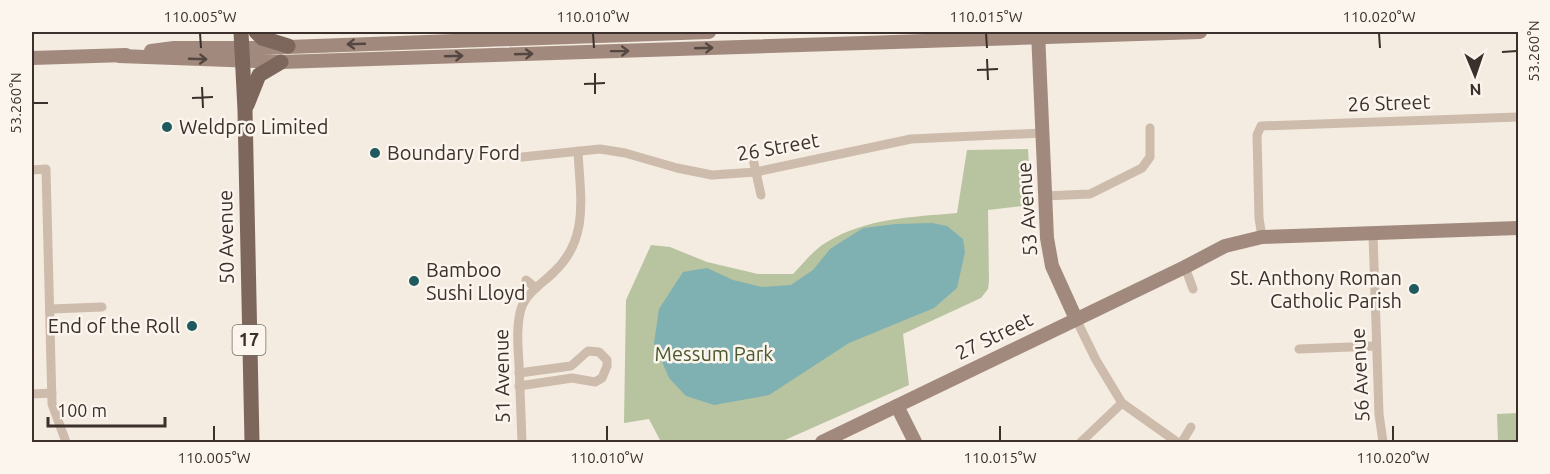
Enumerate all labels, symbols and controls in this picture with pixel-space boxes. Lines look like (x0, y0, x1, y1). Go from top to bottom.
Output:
text: 110.005°W (163, 8, 237, 25)
text: 110.010°W (556, 8, 630, 25)
text: 110.015°W (949, 8, 1023, 25)
text: 110.020°W (1342, 8, 1416, 25)
text: 53.260°N (1525, 20, 1542, 82)
one-way arrow (346, 39, 366, 50)
one-way arrow (693, 43, 713, 54)
north arrow (1445, 45, 1505, 105)
one-way arrow (610, 46, 630, 57)
one-way arrow (513, 48, 533, 59)
one-way arrow (444, 50, 464, 62)
one-way arrow (187, 54, 207, 65)
text: 53.260°N (7, 72, 24, 134)
text: N (1469, 81, 1482, 99)
street label: 26 Street (1347, 90, 1431, 115)
place label: Weldpro Limited (179, 115, 328, 138)
marker: Weldpro Limited (160, 120, 174, 134)
street label: 26 Street (735, 128, 821, 165)
place label: Boundary Ford (387, 141, 520, 164)
marker: Boundary Ford (368, 146, 382, 160)
street label: 53 Avenue (1012, 161, 1041, 257)
street label: 50 Avenue (213, 190, 238, 284)
place label: Bamboo Sushi Lloyd (426, 258, 526, 304)
place label: St. Anthony Roman Catholic Parish (1230, 266, 1402, 312)
marker: Bamboo Sushi Lloyd (407, 274, 421, 288)
marker: St. Anthony Roman Catholic Parish (1407, 282, 1421, 296)
street label: 27 Street (951, 307, 1036, 364)
place label: End of the Roll (48, 314, 180, 337)
marker: End of the Roll (185, 319, 199, 333)
road number: 17 (232, 325, 266, 355)
street label: 56 Avenue (1346, 327, 1373, 423)
street label: 51 Avenue (489, 329, 514, 423)
park label: Messum Park (655, 342, 773, 365)
scale bar (48, 390, 165, 428)
text: 100 m (57, 400, 107, 420)
text: 110.005°W (177, 449, 251, 466)
text: 110.010°W (570, 449, 644, 466)
text: 110.015°W (963, 449, 1037, 466)
text: 110.020°W (1356, 449, 1430, 466)

